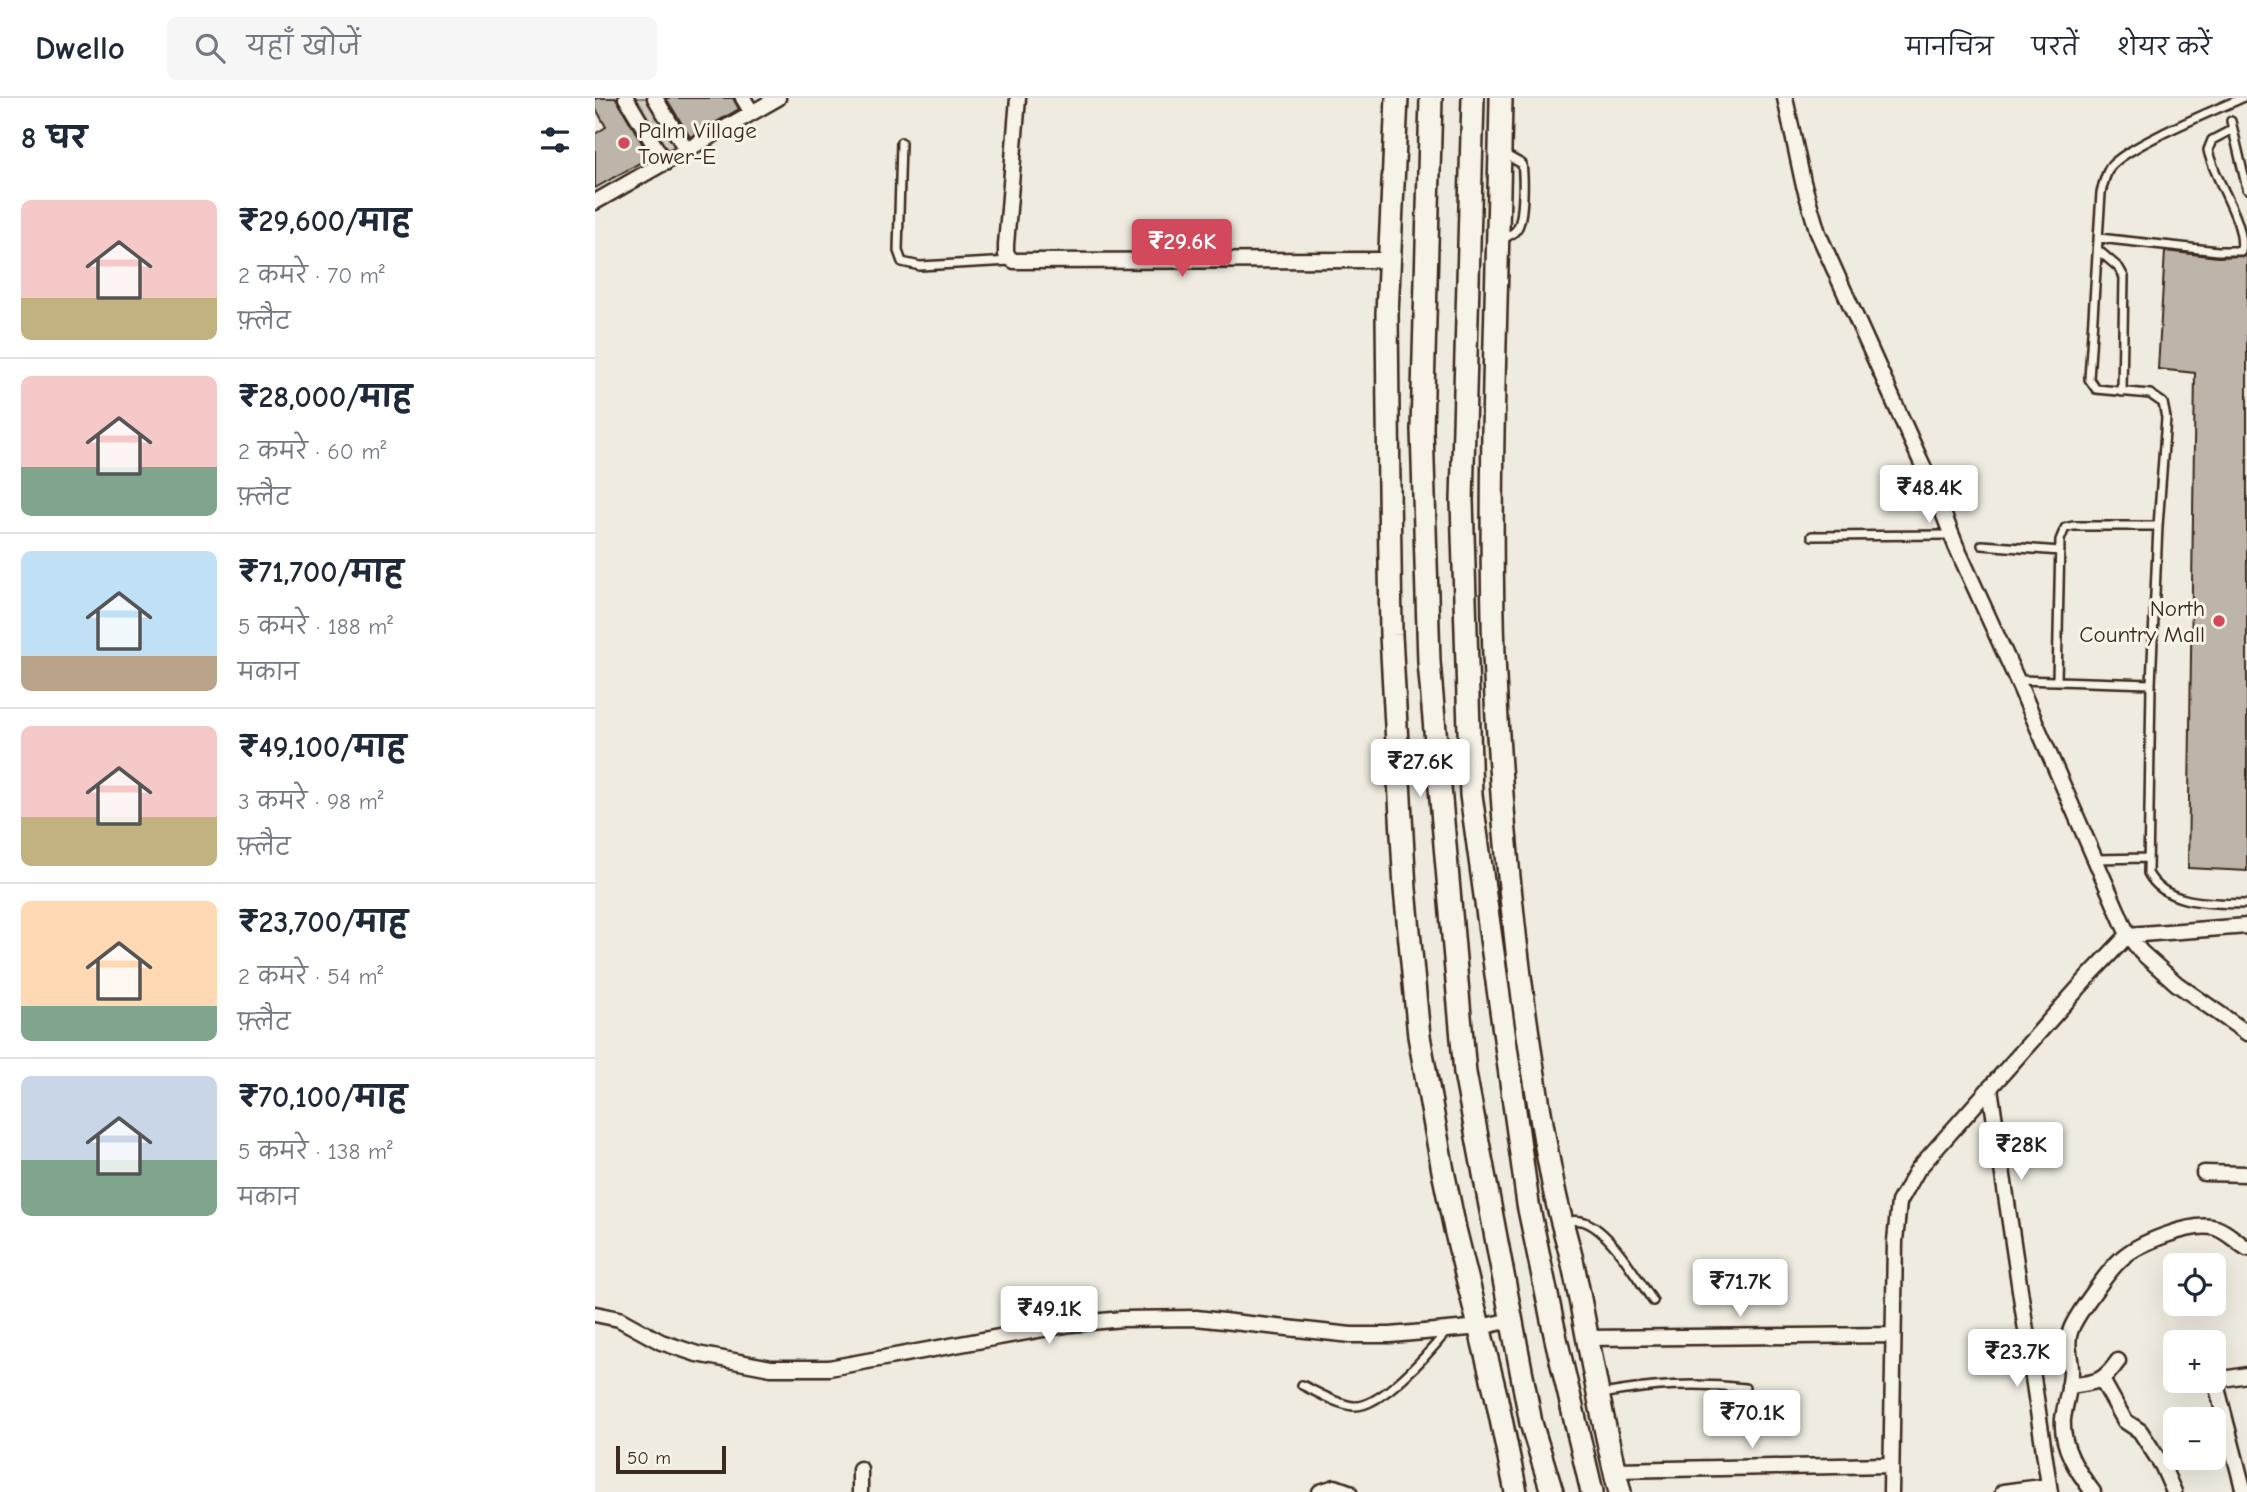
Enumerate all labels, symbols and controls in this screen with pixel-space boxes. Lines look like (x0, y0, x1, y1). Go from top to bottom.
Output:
search box (167, 17, 657, 80)
text: Dwello (35, 29, 125, 67)
icon: search (191, 29, 229, 67)
text: यहाँ खोजें (247, 32, 361, 62)
text: मानचित्र (1906, 33, 1994, 61)
text: परतें (2032, 33, 2079, 61)
text: शेयर करें (2117, 33, 2212, 61)
place label: Palm Village Tower-E (638, 117, 757, 170)
text: 8 घर (21, 121, 87, 156)
icon: filters (536, 121, 574, 159)
marker: Palm Village Tower-E (616, 135, 632, 151)
text: ₹29,600/माह (238, 204, 411, 239)
pin: ₹29.6K (1125, 220, 1239, 279)
icon: home (77, 228, 161, 312)
text: ₹29.6K (1148, 228, 1216, 255)
text: 2 कमरे · 70 m² (238, 262, 385, 289)
text: फ़्लैट (238, 308, 290, 335)
text: ₹28,000/माह (238, 380, 412, 415)
icon: home (77, 404, 161, 488)
text: 2 कमरे · 60 m² (238, 438, 386, 465)
pin: ₹48.4K (1872, 466, 1986, 525)
text: ₹48.4K (1896, 474, 1962, 501)
text: फ़्लैट (238, 484, 290, 511)
text: ₹71,700/माह (238, 555, 403, 590)
icon: home (77, 579, 161, 663)
place label: North Country Mall (2079, 595, 2205, 648)
text: 5 कमरे · 188 m² (238, 613, 393, 640)
marker: North Country Mall (2211, 613, 2227, 629)
text: मकान (238, 659, 299, 686)
text: ₹49,100/माह (238, 730, 406, 765)
pin: ₹27.6K (1363, 740, 1477, 799)
text: ₹27.6K (1387, 748, 1453, 775)
icon: home (77, 754, 161, 838)
text: 3 कमरे · 98 m² (238, 788, 383, 815)
text: फ़्लैट (238, 834, 290, 861)
text: ₹23,700/माह (238, 905, 408, 940)
icon: home (77, 929, 161, 1013)
text: 2 कमरे · 54 m² (238, 963, 383, 990)
text: फ़्लैट (238, 1009, 290, 1036)
text: ₹70,100/माह (238, 1080, 407, 1115)
icon: home (77, 1104, 161, 1188)
pin: ₹28K (1980, 1122, 2062, 1182)
text: ₹28K (1995, 1131, 2047, 1158)
text: 5 कमरे · 138 m² (238, 1138, 393, 1165)
text: मकान (238, 1184, 299, 1211)
map controls (2163, 1253, 2226, 1470)
button: locate (2163, 1253, 2226, 1316)
pin: ₹71.7K (1683, 1260, 1797, 1319)
text: ₹71.7K (1709, 1268, 1771, 1295)
pin: ₹49.1K (992, 1286, 1106, 1346)
text: ₹49.1K (1017, 1295, 1081, 1322)
pin: ₹23.7K (1960, 1330, 2074, 1389)
button: + (2163, 1330, 2226, 1393)
text: ₹23.7K (1984, 1338, 2050, 1365)
pin: ₹70.1K (1695, 1390, 1809, 1450)
text: ₹70.1K (1719, 1399, 1785, 1426)
button: − (2163, 1407, 2226, 1470)
scale bar (616, 1443, 726, 1475)
text: 50 m (627, 1447, 671, 1469)

